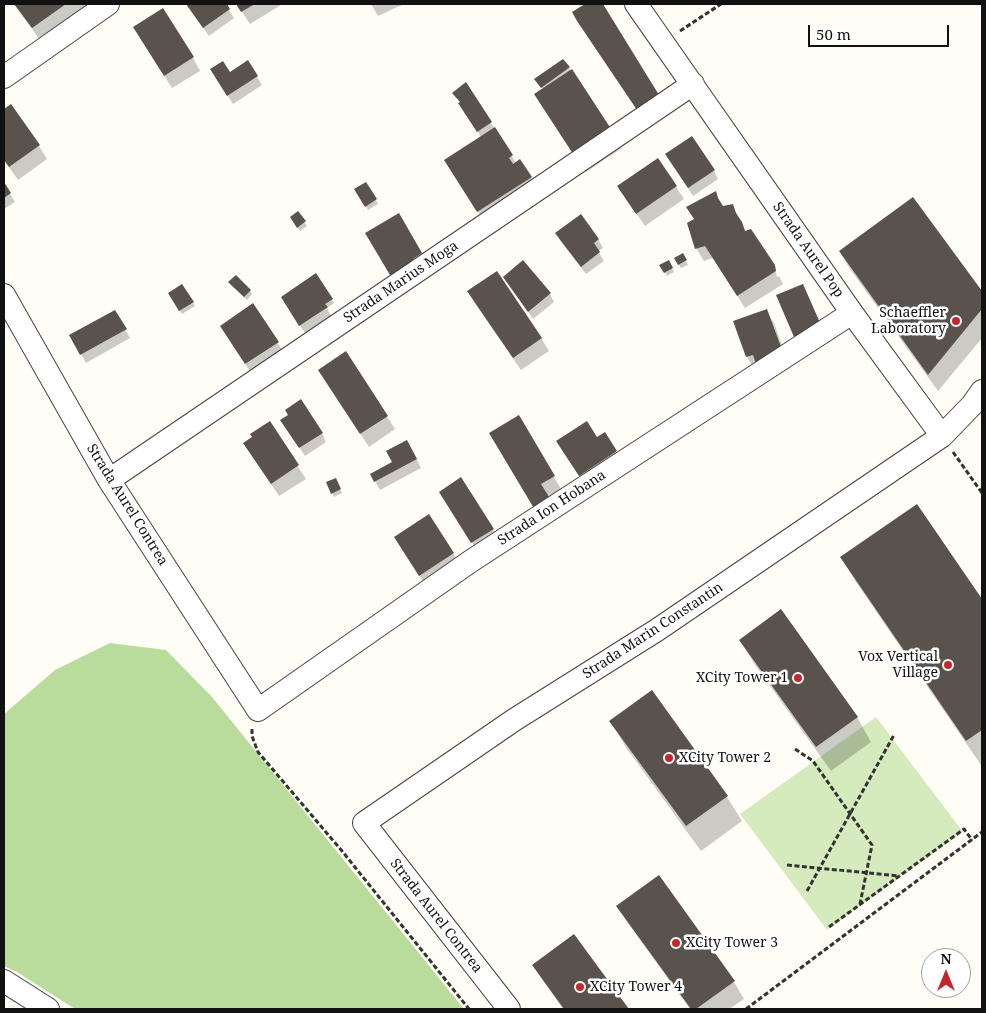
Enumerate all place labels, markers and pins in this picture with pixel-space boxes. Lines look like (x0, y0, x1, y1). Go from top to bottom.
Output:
place label: Schaeffler Laboratory (871, 305, 946, 338)
marker: Schaeffler Laboratory (950, 315, 962, 327)
place label: Vox Vertical Village (858, 649, 938, 682)
marker: Vox Vertical Village (942, 659, 954, 671)
place label: XCity Tower 1 (696, 670, 788, 686)
marker: XCity Tower 1 (792, 672, 804, 684)
place label: XCity Tower 2 (679, 750, 771, 766)
marker: XCity Tower 2 (663, 752, 675, 764)
place label: XCity Tower 3 (686, 935, 778, 951)
marker: XCity Tower 3 (670, 937, 682, 949)
place label: XCity Tower 4 (590, 979, 682, 995)
marker: XCity Tower 4 (574, 981, 586, 993)

